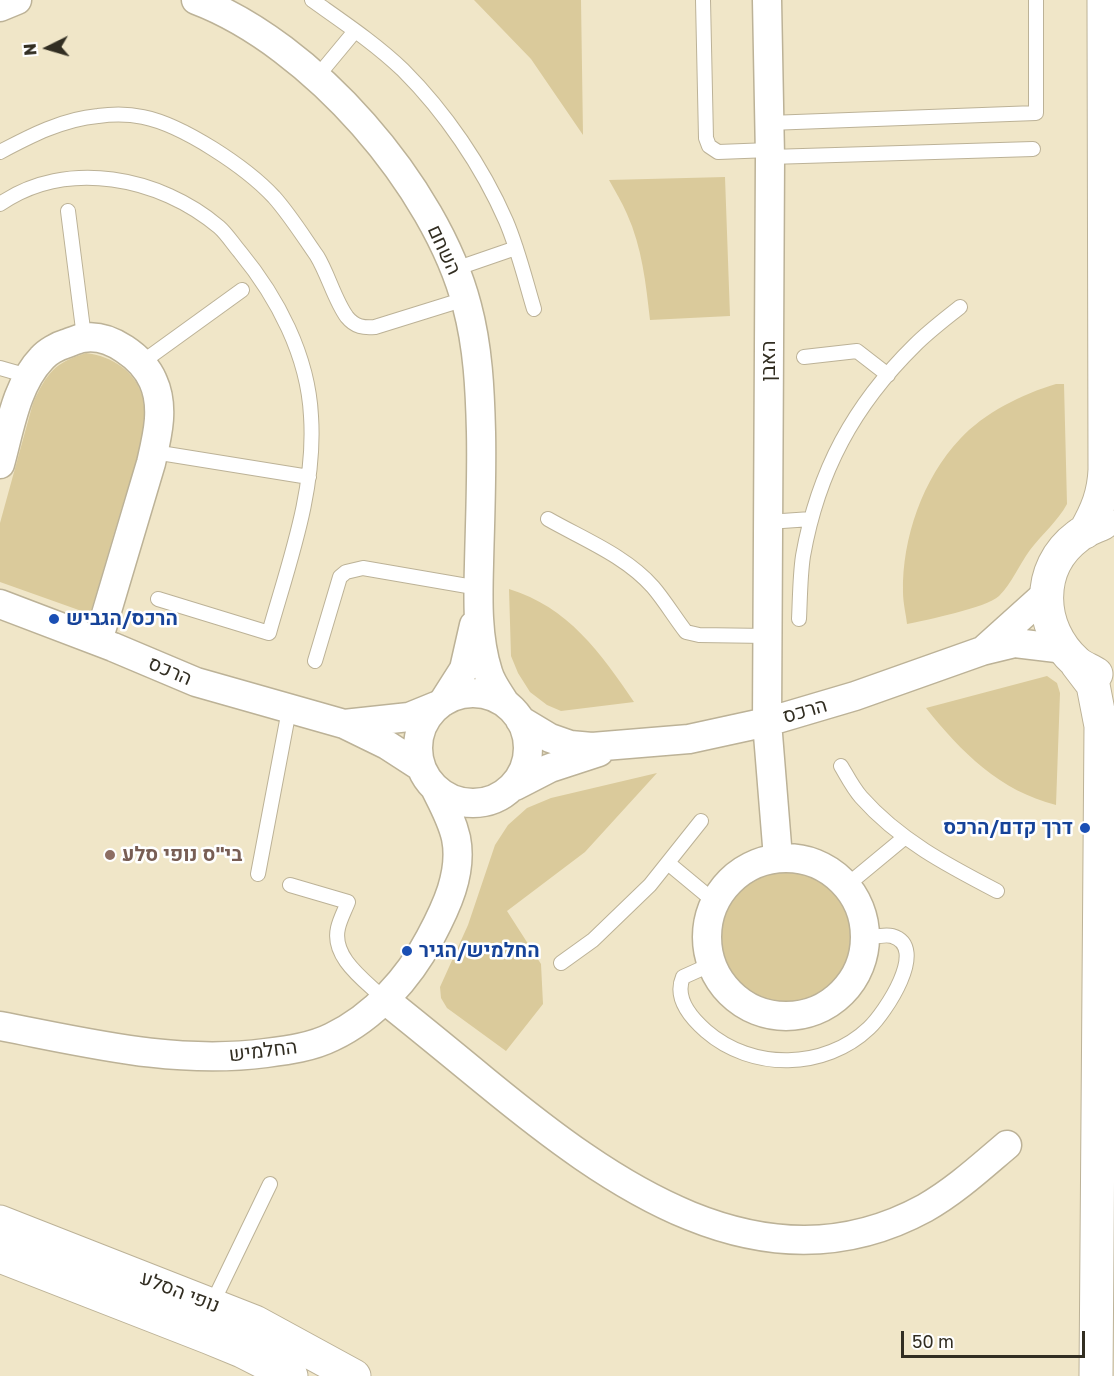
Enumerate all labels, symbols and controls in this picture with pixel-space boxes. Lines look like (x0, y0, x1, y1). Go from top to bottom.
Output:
north arrow (18, 18, 78, 78)
text: N (20, 43, 41, 57)
street label: השחם (422, 221, 466, 279)
street label: האבן (757, 341, 781, 381)
place label: הרכס/הגביש (66, 607, 178, 631)
marker: הרכס/הגביש (47, 612, 61, 626)
street label: הרכס (145, 651, 195, 691)
street label: הרכס (780, 693, 830, 729)
place label: דרך קדם/הרכס (943, 816, 1073, 840)
marker: דרך קדם/הרכס (1078, 821, 1092, 835)
place label: בי"ס נופי סלע (122, 843, 242, 867)
marker: בי"ס נופי סלע (103, 848, 117, 862)
place label: החלמיש/הגיר (419, 939, 540, 963)
marker: החלמיש/הגיר (400, 944, 414, 958)
street label: החלמיש (227, 1035, 299, 1067)
street label: נופי הסלע (137, 1266, 223, 1318)
scale bar (904, 1319, 1088, 1357)
text: 50 m (912, 1330, 954, 1352)

